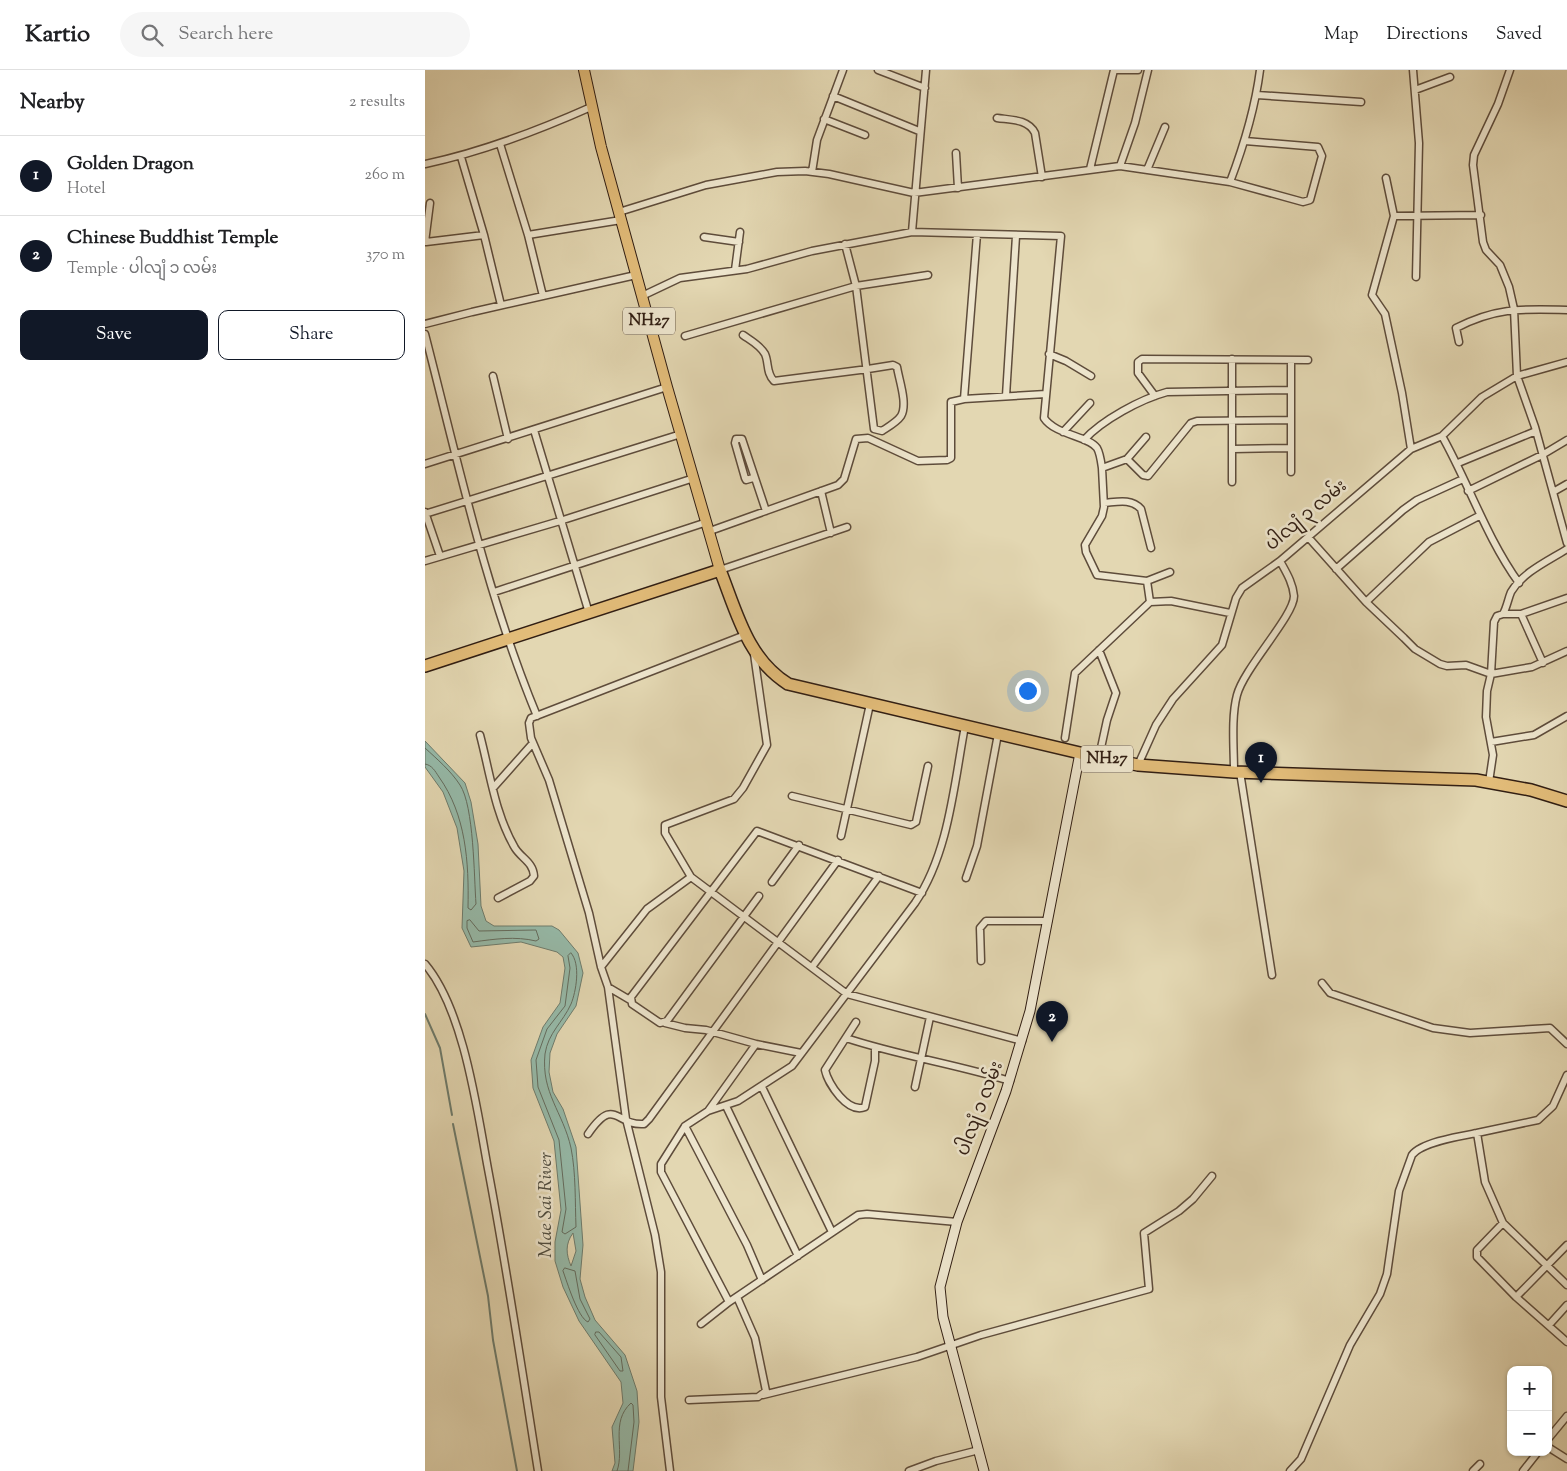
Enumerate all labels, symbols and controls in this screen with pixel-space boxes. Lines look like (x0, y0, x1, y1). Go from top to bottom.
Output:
search box (120, 12, 470, 57)
text: Kartio (25, 18, 90, 52)
icon: search (138, 21, 166, 49)
text: Search here (178, 21, 273, 48)
text: Map (1324, 22, 1359, 48)
text: Directions (1387, 22, 1468, 48)
text: Saved (1496, 22, 1542, 48)
text: Nearby (20, 88, 85, 118)
text: 2 results (349, 91, 405, 114)
text: Golden Dragon (67, 151, 194, 178)
text: 1 (33, 164, 39, 187)
text: 260 m (364, 164, 405, 187)
text: Hotel (67, 178, 106, 201)
text: Chinese Buddhist Temple (67, 225, 278, 252)
text: 2 (32, 244, 40, 267)
text: 370 m (366, 244, 405, 267)
text: Temple · ပါလျံ ၁ လမ်း (67, 258, 217, 281)
road number: NH27 (623, 308, 675, 334)
button: Save (20, 310, 208, 360)
button: Share (218, 310, 405, 360)
street label: ပါလျံ ၃ လမ်း (1259, 473, 1353, 558)
your location (1015, 678, 1041, 704)
pin: 1 (1245, 742, 1277, 783)
road number: NH27 (1081, 746, 1133, 772)
pin: 2 (1036, 1001, 1068, 1042)
street label: ပါလျံ ၁ လမ်း (949, 1057, 1011, 1160)
water label: Mae Sai River (533, 1152, 560, 1258)
map controls (1507, 1366, 1552, 1456)
button: + (1507, 1366, 1552, 1411)
button: − (1507, 1411, 1552, 1456)

